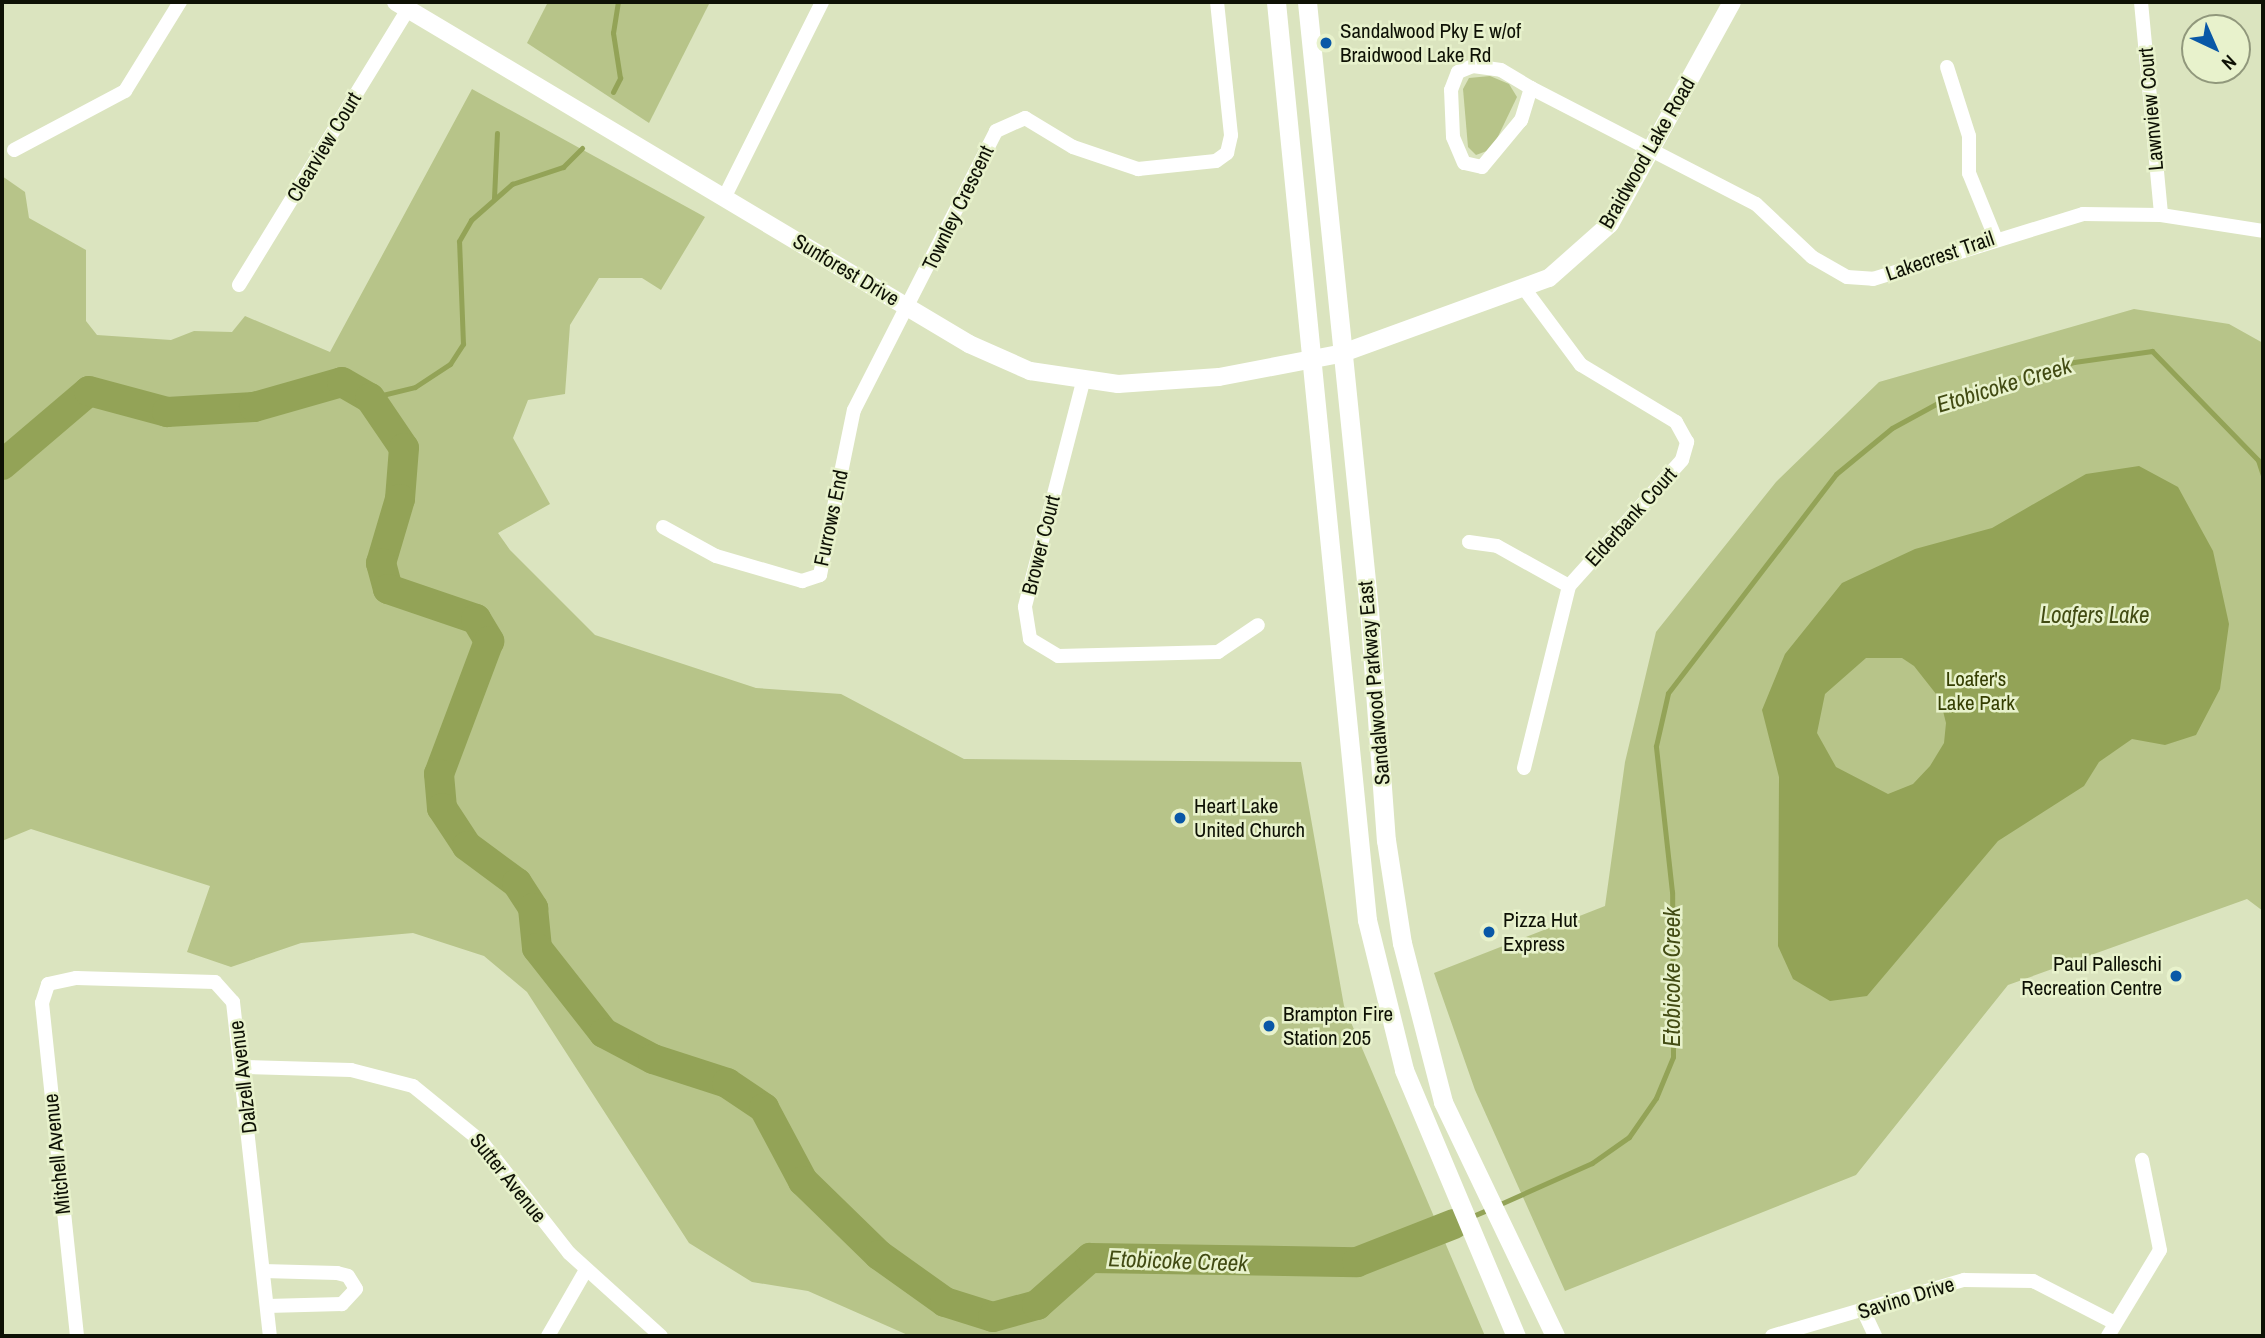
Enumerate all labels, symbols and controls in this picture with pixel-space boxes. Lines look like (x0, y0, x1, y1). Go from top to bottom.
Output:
north arrow (2181, 14, 2251, 84)
place label: Sandalwood Pky E w/of Braidwood Lake Rd (1340, 18, 1521, 68)
marker: Sandalwood Pky E w/of Braidwood Lake Rd (1318, 35, 1334, 51)
street label: Lawnview Court (2133, 46, 2169, 172)
text: N (2216, 49, 2242, 76)
street label: Braidwood Lake Road (1593, 73, 1701, 233)
street label: Clearview Court (281, 88, 367, 206)
street label: Townley Crescent (917, 141, 999, 275)
street label: Lakecrest Trail (1882, 226, 1998, 286)
street label: Sunforest Drive (788, 228, 904, 312)
water label: Etobicoke Creek (1933, 351, 2075, 419)
street label: Elderbank Court (1580, 462, 1682, 572)
street label: Furrows End (809, 468, 853, 568)
street label: Brower Court (1017, 493, 1065, 597)
street label: Sandalwood Parkway East (1353, 580, 1395, 786)
water label: Loafers Lake (2040, 601, 2150, 629)
park label: Loafer's Lake Park (1937, 666, 2015, 716)
place label: Heart Lake United Church (1194, 793, 1305, 843)
marker: Heart Lake United Church (1172, 810, 1188, 826)
place label: Pizza Hut Express (1503, 907, 1578, 957)
water label: Etobicoke Creek (1658, 907, 1686, 1047)
marker: Pizza Hut Express (1481, 924, 1497, 940)
place label: Paul Palleschi Recreation Centre (2021, 951, 2162, 1001)
marker: Paul Palleschi Recreation Centre (2168, 968, 2184, 984)
place label: Brampton Fire Station 205 (1283, 1001, 1393, 1051)
marker: Brampton Fire Station 205 (1261, 1018, 1277, 1034)
street label: Dalzell Avenue (224, 1019, 262, 1135)
street label: Mitchell Avenue (38, 1092, 76, 1216)
street label: Sutter Avenue (464, 1128, 552, 1228)
water label: Etobicoke Creek (1108, 1245, 1248, 1277)
street label: Savino Drive (1855, 1271, 1957, 1325)

